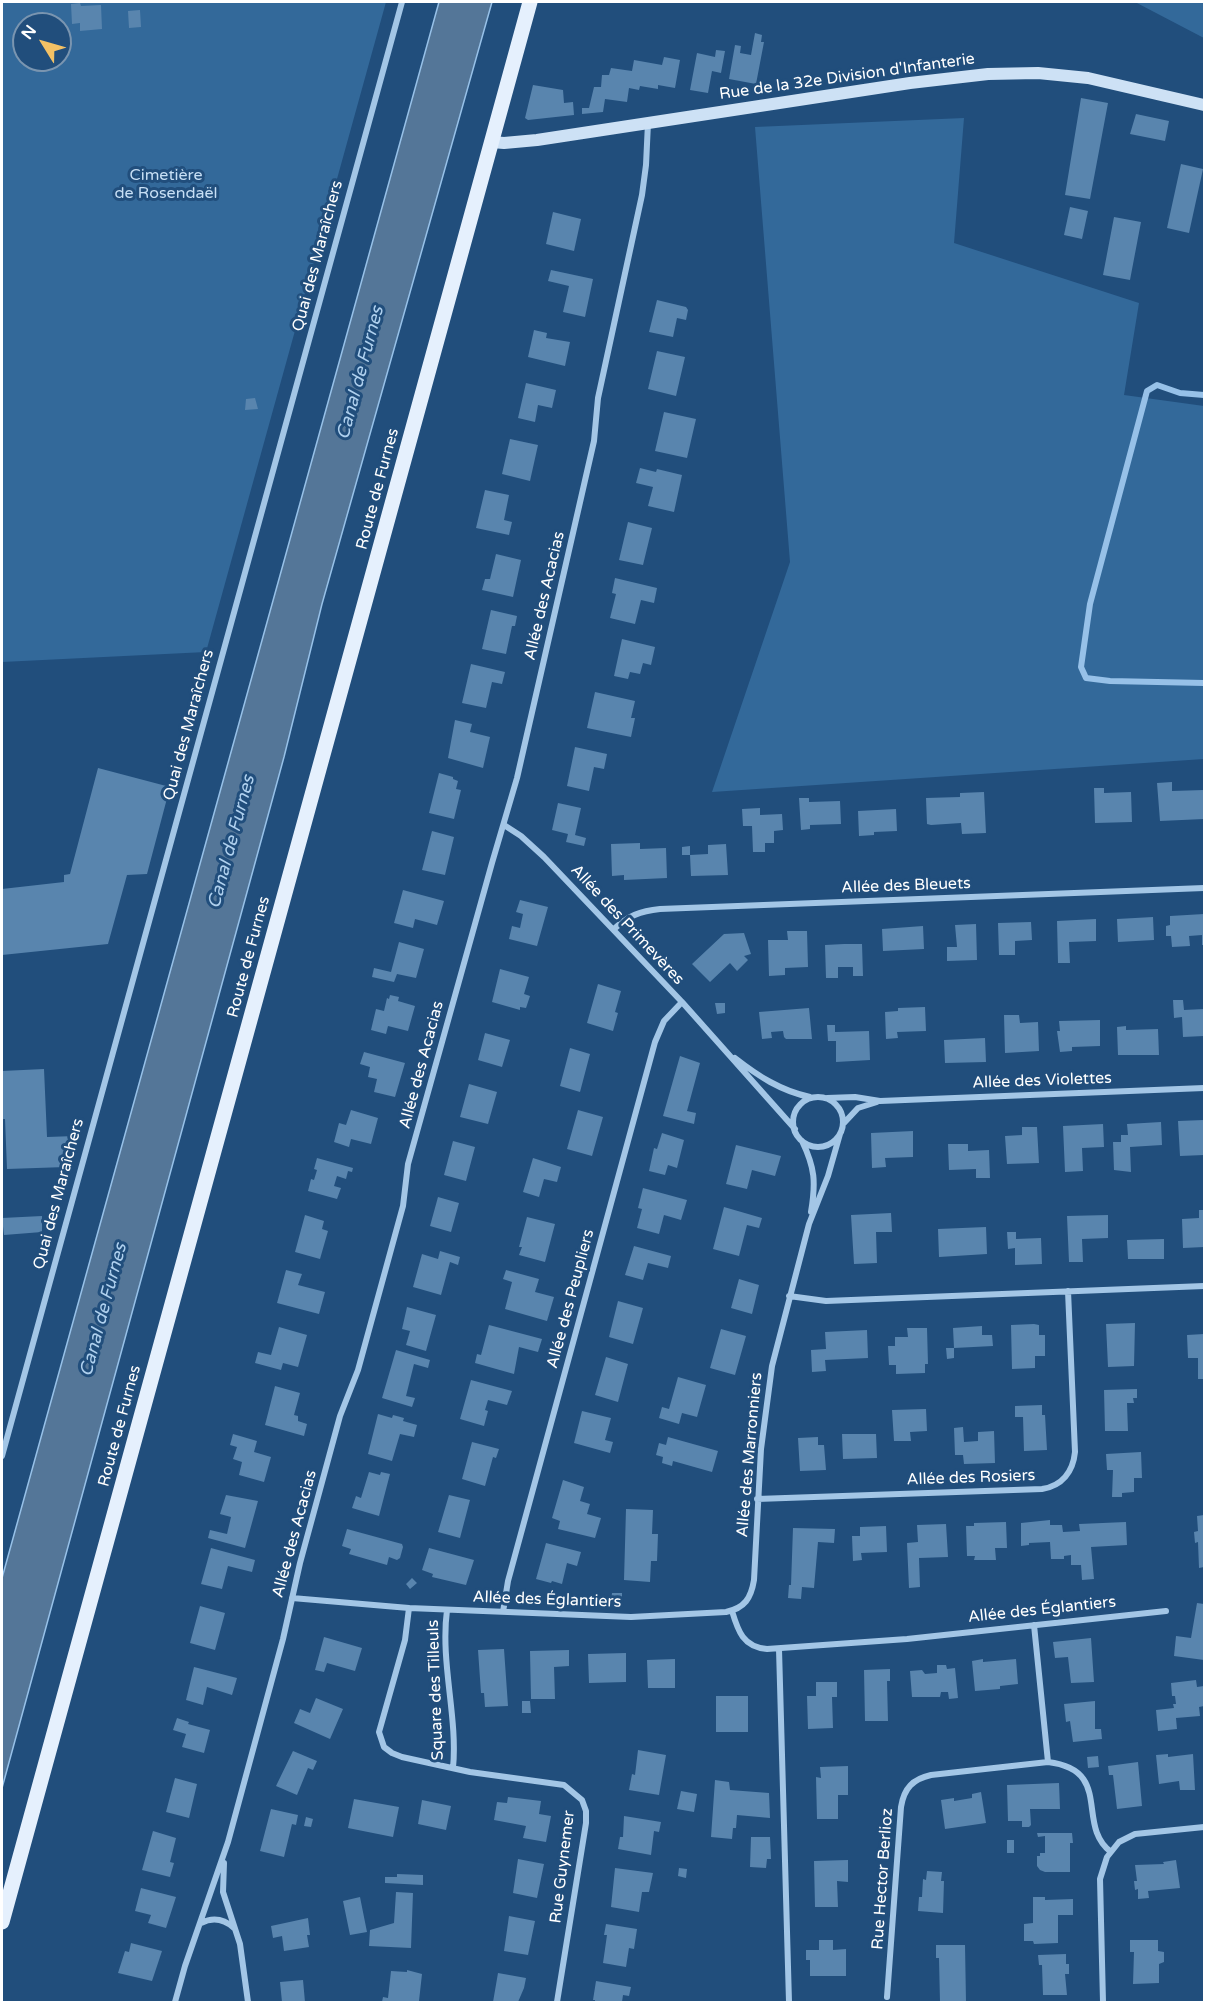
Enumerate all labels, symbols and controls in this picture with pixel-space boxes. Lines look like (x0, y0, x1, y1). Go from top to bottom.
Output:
north arrow (12, 12, 72, 72)
text: N (17, 21, 41, 44)
street label: Rue de la 32e Division d'Infanterie (718, 50, 976, 104)
park label: Cimetière de Rosendaël (114, 166, 218, 204)
street label: Quai des Maraîchers (289, 178, 347, 334)
water label: Canal de Furnes (333, 304, 389, 442)
street label: Route de Furnes (353, 426, 403, 552)
street label: Allée des Acacias (521, 530, 569, 662)
street label: Quai des Maraîchers (160, 647, 218, 803)
water label: Canal de Furnes (204, 773, 260, 911)
street label: Allée des Primevères (566, 861, 688, 989)
street label: Allée des Bleuets (841, 874, 971, 898)
street label: Route de Furnes (224, 894, 274, 1020)
street label: Allée des Acacias (396, 999, 448, 1131)
street label: Allée des Violettes (972, 1069, 1112, 1093)
street label: Quai des Maraîchers (30, 1116, 88, 1272)
street label: Allée des Peupliers (543, 1227, 599, 1371)
water label: Canal de Furnes (76, 1241, 132, 1379)
street label: Route de Furnes (95, 1363, 145, 1489)
street label: Allée des Marronniers (733, 1372, 767, 1538)
street label: Allée des Rosiers (906, 1466, 1036, 1490)
street label: Allée des Acacias (269, 1468, 321, 1600)
street label: Allée des Églantiers (472, 1588, 622, 1612)
street label: Allée des Églantiers (967, 1593, 1117, 1627)
street label: Square des Tilleuls (424, 1619, 448, 1761)
street label: Rue Hector Berlioz (868, 1808, 898, 1950)
street label: Rue Guynemer (547, 1810, 579, 1924)

